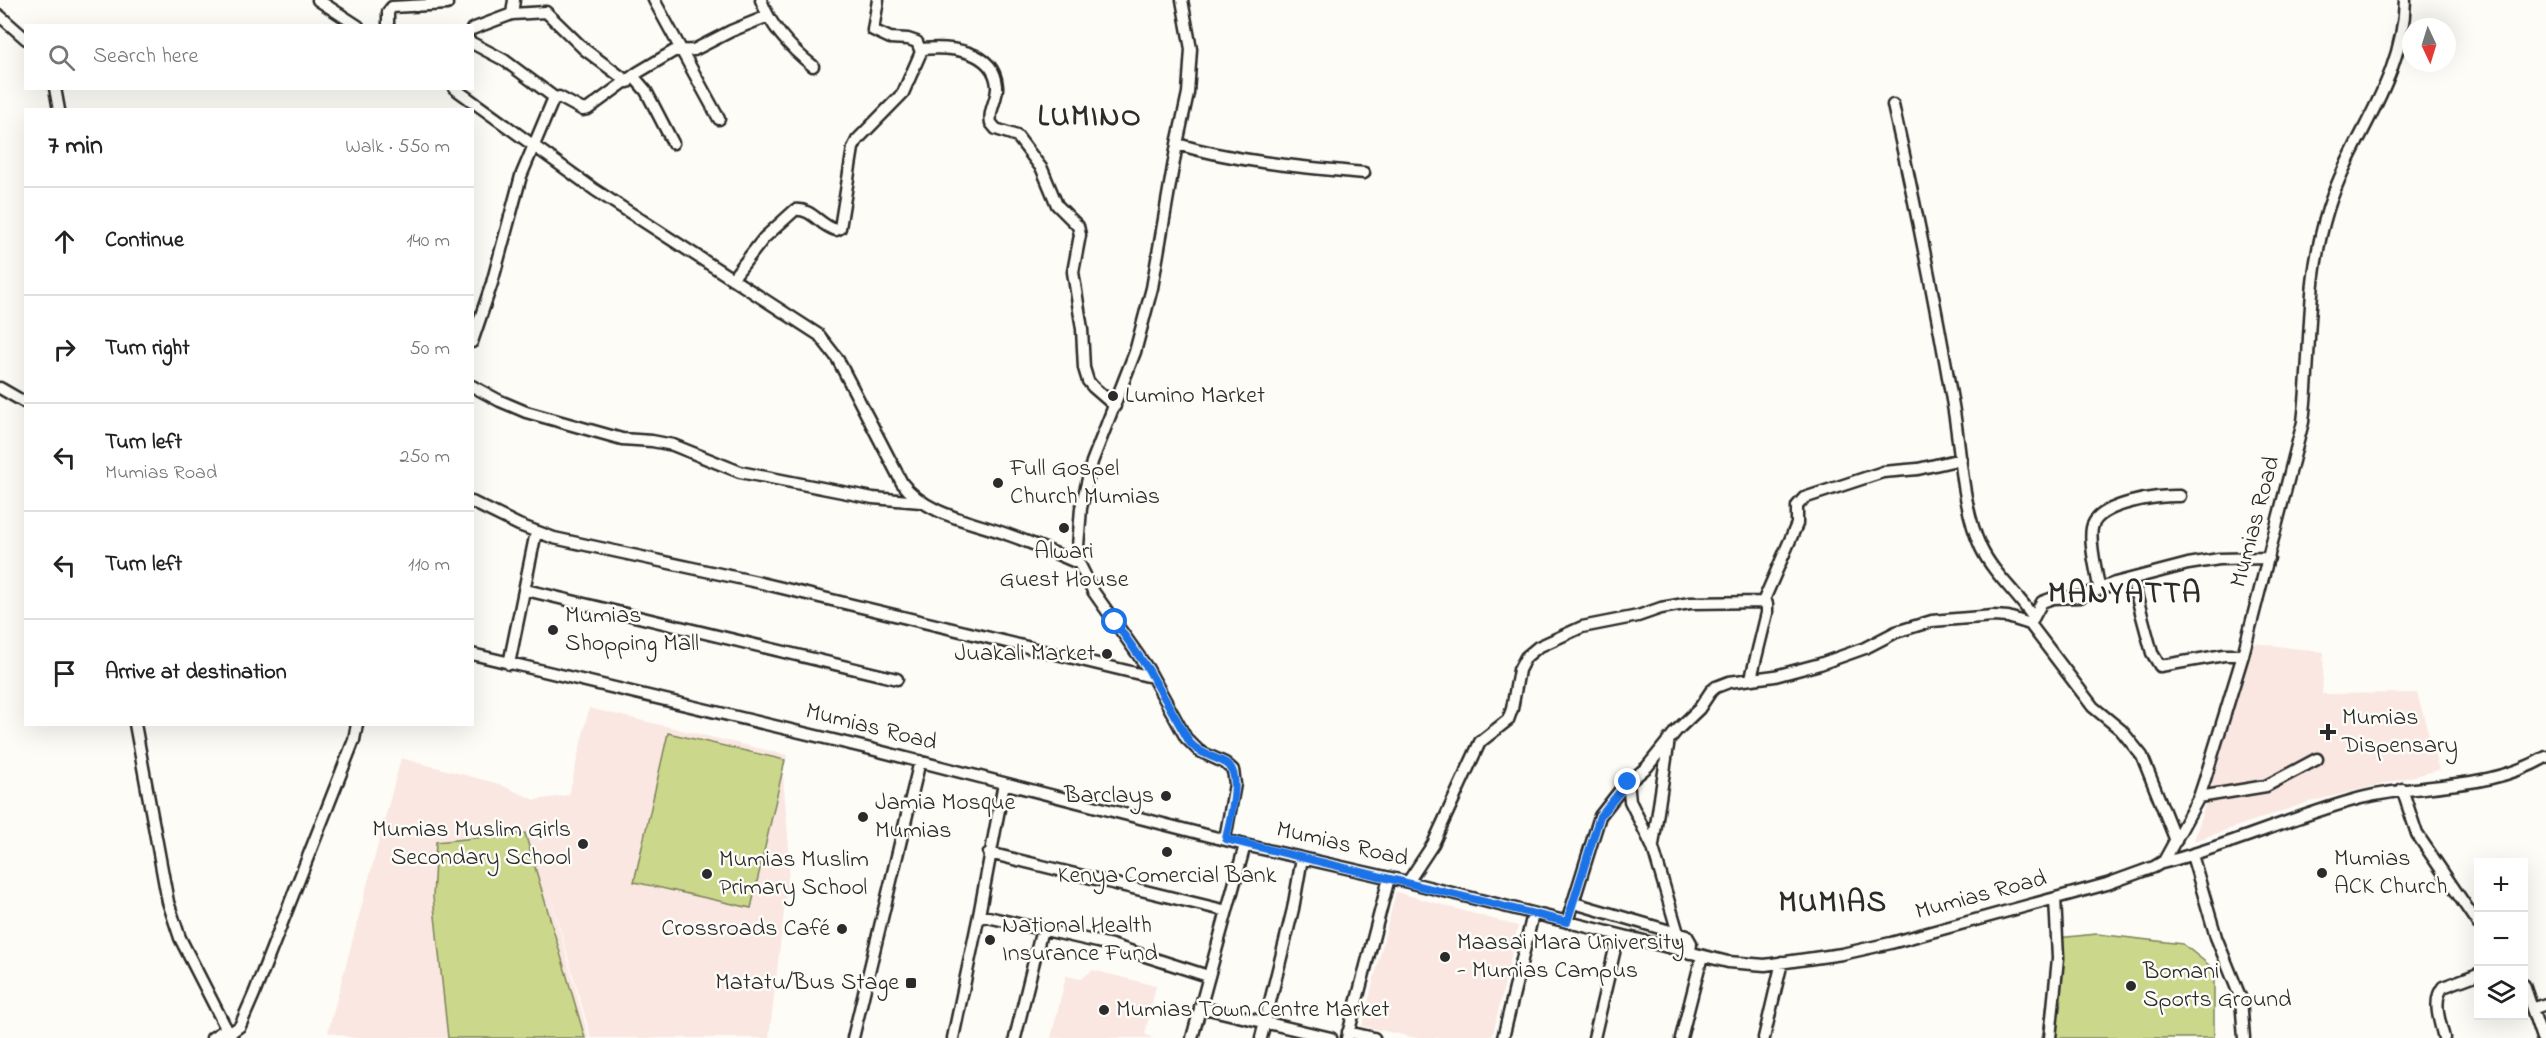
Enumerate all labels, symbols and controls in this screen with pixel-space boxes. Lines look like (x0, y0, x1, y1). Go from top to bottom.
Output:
north arrow (2402, 18, 2456, 72)
search box (24, 24, 474, 90)
icon: search (45, 41, 78, 74)
text: Search here (93, 41, 198, 73)
district label: LUMINO (1038, 96, 1142, 140)
text: 7 min (48, 128, 103, 166)
text: Walk · 550 m (345, 133, 450, 162)
icon: ahead (48, 225, 81, 258)
text: Continue (105, 225, 184, 257)
text: 140 m (406, 227, 450, 256)
icon: right (48, 333, 81, 366)
text: Turn right (105, 333, 190, 365)
text: 50 m (409, 335, 450, 364)
place label: Lumino Market (1125, 379, 1265, 414)
marker: Lumino Market (1106, 389, 1120, 403)
text: Turn left (105, 427, 182, 459)
icon: left (48, 441, 81, 474)
text: 250 m (399, 443, 450, 472)
place label: Full Gospel Church Mumias (1009, 452, 1160, 515)
street label: Mumias Road (2222, 452, 2290, 592)
text: Mumias Road (105, 459, 217, 488)
marker: Full Gospel Church Mumias (991, 476, 1005, 490)
marker: Alwari Guest House (1057, 521, 1071, 535)
place label: Alwari Guest House (1000, 535, 1129, 598)
icon: left (48, 549, 81, 582)
text: Turn left (105, 549, 182, 581)
text: 110 m (408, 551, 450, 580)
district label: MANYATTA (2048, 573, 2202, 617)
place label: Mumias Shopping Mall (565, 599, 699, 662)
route start (1101, 608, 1127, 634)
marker: Mumias Shopping Mall (546, 623, 560, 637)
place label: Juakali Market (955, 637, 1095, 672)
marker: Juakali Market (1100, 647, 1114, 661)
icon: arrive (48, 657, 81, 690)
text: Arrive at destination (105, 657, 287, 689)
street label: Mumias Road (801, 695, 941, 761)
place label: Mumias Dispensary (2341, 701, 2458, 765)
marker: Mumias Dispensary (2319, 723, 2337, 741)
route end (1614, 768, 1640, 794)
place label: Barclays (1063, 779, 1154, 815)
place label: Jamia Mosque Mumias (875, 786, 1015, 849)
marker: Barclays (1159, 789, 1173, 803)
marker: Jamia Mosque Mumias (856, 810, 870, 824)
place label: Mumias Muslim Girls Secondary School (372, 813, 571, 877)
street label: Mumias Road (1273, 813, 1412, 877)
marker: Mumias Muslim Girls Secondary School (576, 837, 590, 851)
place label: Mumias ACK Church (2334, 842, 2447, 905)
place label: Mumias Muslim Primary School (719, 843, 869, 907)
marker: Kenya Comercial Bank (1160, 845, 1174, 859)
map controls (2474, 858, 2528, 1020)
button: + (2474, 858, 2528, 912)
place label: Kenya Comercial Bank (1058, 859, 1277, 895)
street label: Mumias Road (1911, 862, 2051, 930)
marker: Mumias ACK Church (2315, 866, 2329, 880)
marker: Mumias Muslim Primary School (700, 867, 714, 881)
district label: MUMIAS (1778, 882, 1888, 926)
place label: National Health Insurance Fund (1002, 909, 1158, 972)
place label: Crossroads Café (661, 912, 830, 947)
button: − (2474, 912, 2528, 966)
marker: Crossroads Café (835, 922, 849, 936)
place label: Maasai Mara University - Mumias Campus (1457, 926, 1684, 989)
marker: National Health Insurance Fund (983, 933, 997, 947)
marker: Maasai Mara University - Mumias Campus (1438, 950, 1452, 964)
place label: Bomani Sports Ground (2142, 955, 2292, 1018)
place label: Matatu/Bus Stage (715, 966, 899, 1001)
button: layers (2474, 966, 2528, 1020)
marker: Matatu/Bus Stage (904, 976, 918, 990)
marker: Bomani Sports Ground (2124, 979, 2138, 993)
place label: Mumias Town Centre Market (1116, 993, 1390, 1028)
marker: Mumias Town Centre Market (1097, 1003, 1111, 1017)

